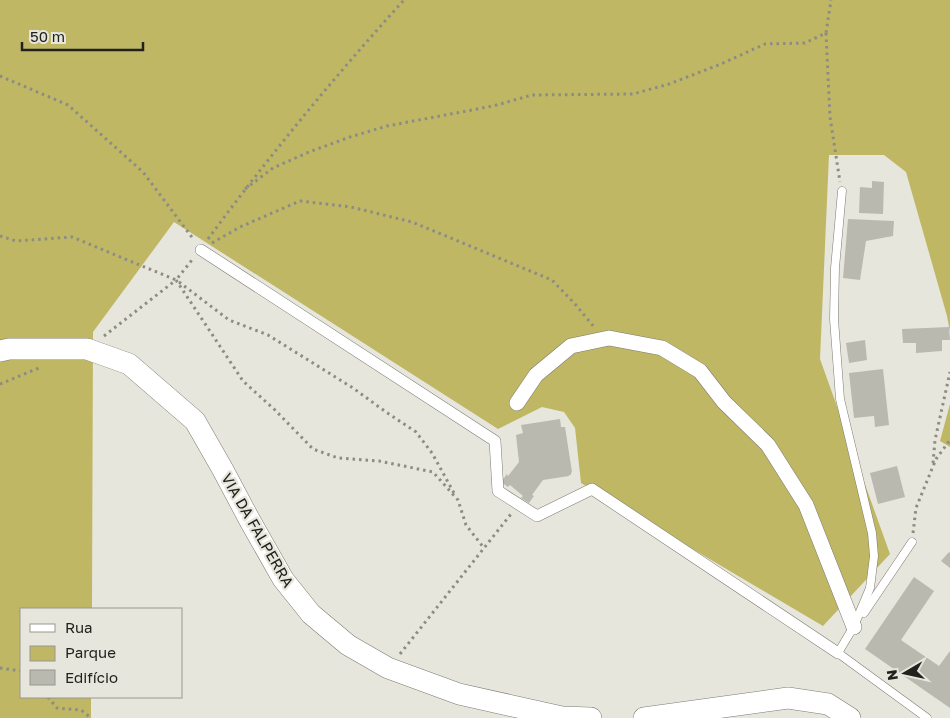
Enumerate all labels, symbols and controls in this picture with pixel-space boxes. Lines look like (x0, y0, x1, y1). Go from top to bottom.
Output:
scale bar (22, 20, 144, 52)
text: 50 m (30, 27, 65, 45)
street label: VIA DA FALPERRA (218, 470, 298, 590)
legend (20, 608, 182, 698)
text: Rua (65, 618, 92, 636)
text: Parque (65, 643, 116, 661)
north arrow (880, 648, 930, 698)
text: Edifício (65, 668, 118, 686)
text: N (882, 669, 901, 682)

